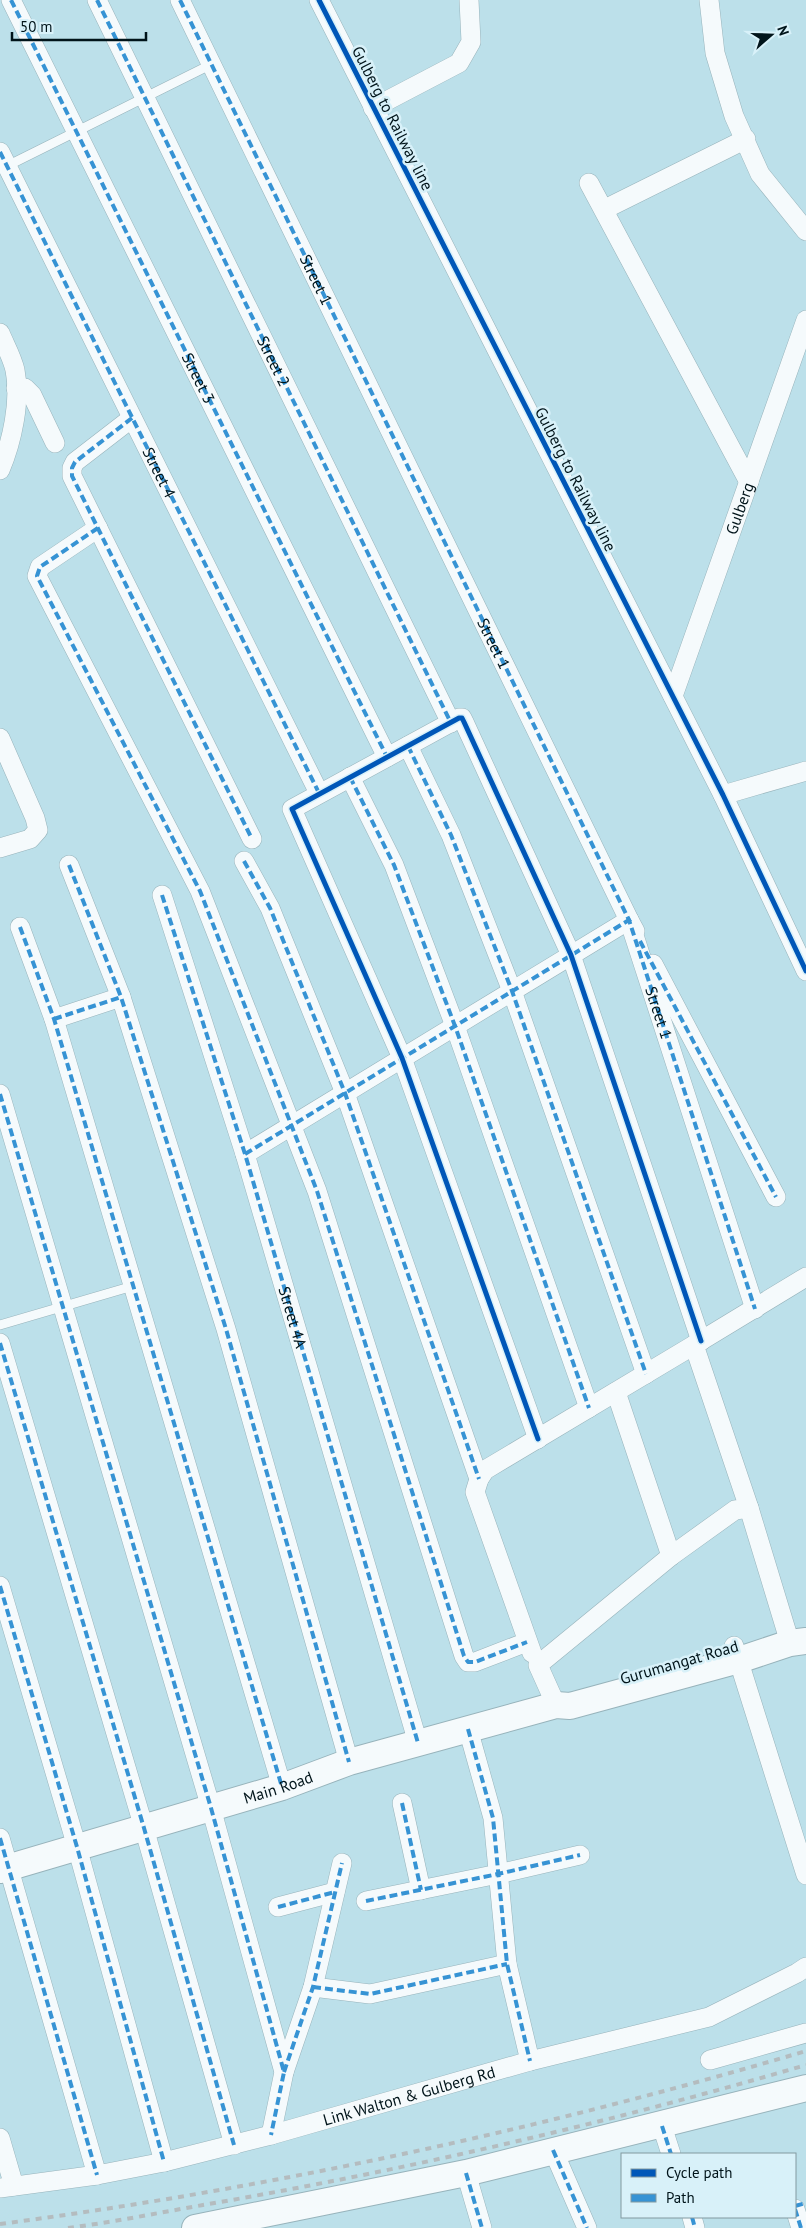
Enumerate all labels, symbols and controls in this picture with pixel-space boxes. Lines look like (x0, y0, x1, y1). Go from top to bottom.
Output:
scale bar (12, 10, 146, 42)
north arrow (746, 10, 796, 60)
text: 50 m (20, 17, 53, 36)
text: N (773, 23, 793, 38)
street label: Gulberg to Railway line (348, 43, 438, 193)
street label: Street 1 (296, 251, 337, 308)
street label: Street 2 (253, 332, 295, 390)
street label: Street 3 (178, 349, 220, 407)
street label: Gulberg to Railway line (531, 404, 621, 554)
street label: Street 4 (139, 444, 181, 501)
street label: Gulberg (721, 480, 758, 537)
street label: Street 1 (473, 615, 515, 672)
street label: Street 1 (641, 984, 677, 1041)
street label: Street 4A (274, 1284, 312, 1351)
street label: Gurumangat Road (617, 1636, 741, 1688)
street label: Main Road (241, 1766, 315, 1808)
street label: Link Walton & Gulberg Rd (321, 2061, 497, 2130)
legend (621, 2153, 796, 2218)
text: Cycle path (666, 2163, 732, 2182)
text: Path (666, 2188, 695, 2207)

